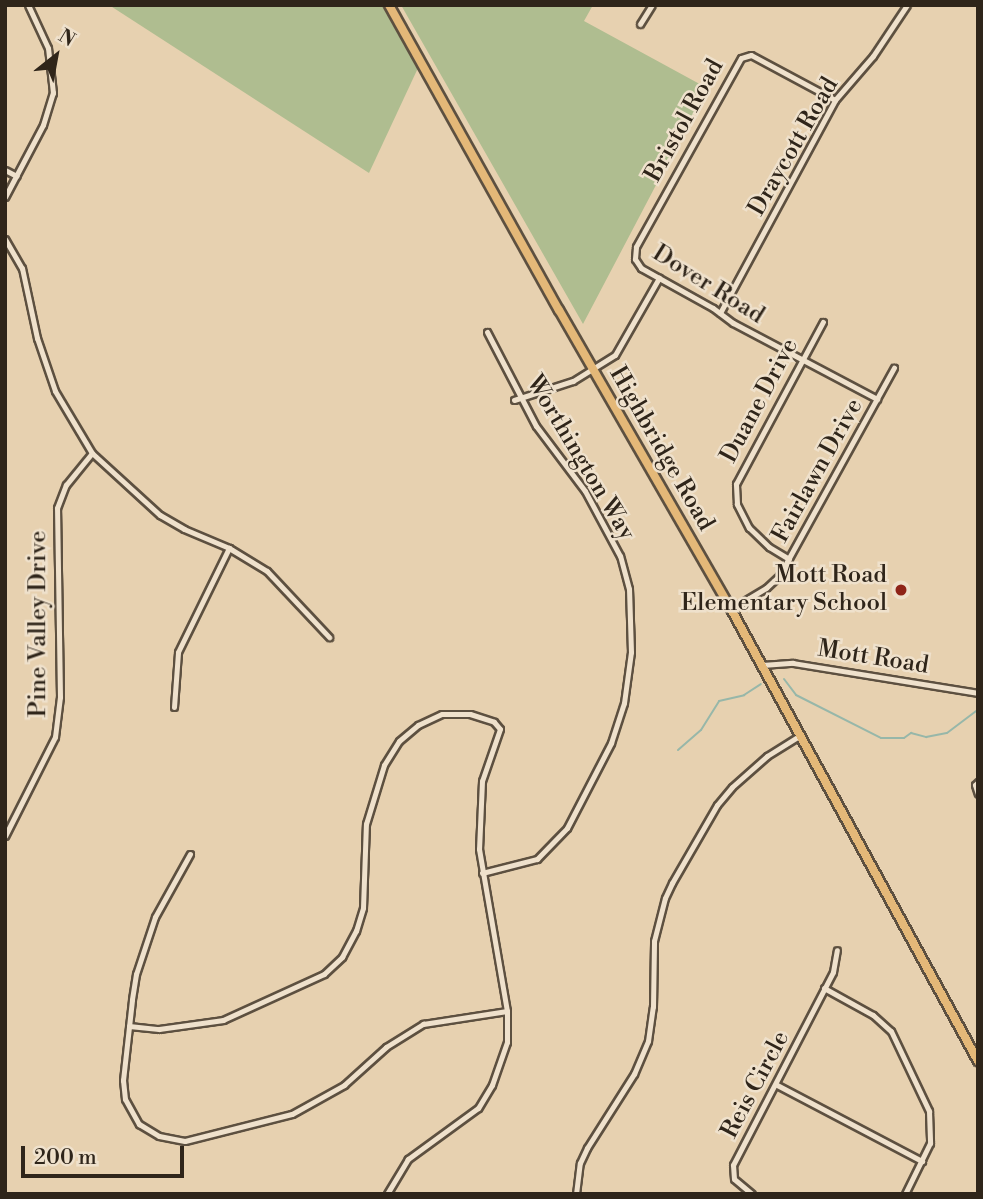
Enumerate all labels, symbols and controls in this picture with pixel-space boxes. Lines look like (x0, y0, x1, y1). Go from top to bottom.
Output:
north arrow (21, 21, 91, 91)
text: N (54, 24, 79, 52)
street label: Bristol Road (640, 55, 730, 187)
street label: Draycott Road (743, 73, 845, 221)
street label: Dover Road (647, 239, 769, 331)
street label: Duane Drive (715, 334, 805, 468)
street label: Highbridge Road (602, 362, 720, 536)
street label: Worthington Way (519, 370, 641, 546)
street label: Fairlawn Drive (767, 394, 869, 548)
street label: Pine Valley Drive (25, 531, 53, 717)
place label: Mott Road Elementary School (681, 562, 887, 618)
marker: Mott Road Elementary School (893, 582, 909, 598)
street label: Mott Road (815, 635, 931, 681)
street label: Reis Circle (716, 1026, 796, 1144)
scale bar (24, 1132, 187, 1176)
text: 200 m (34, 1145, 97, 1171)

